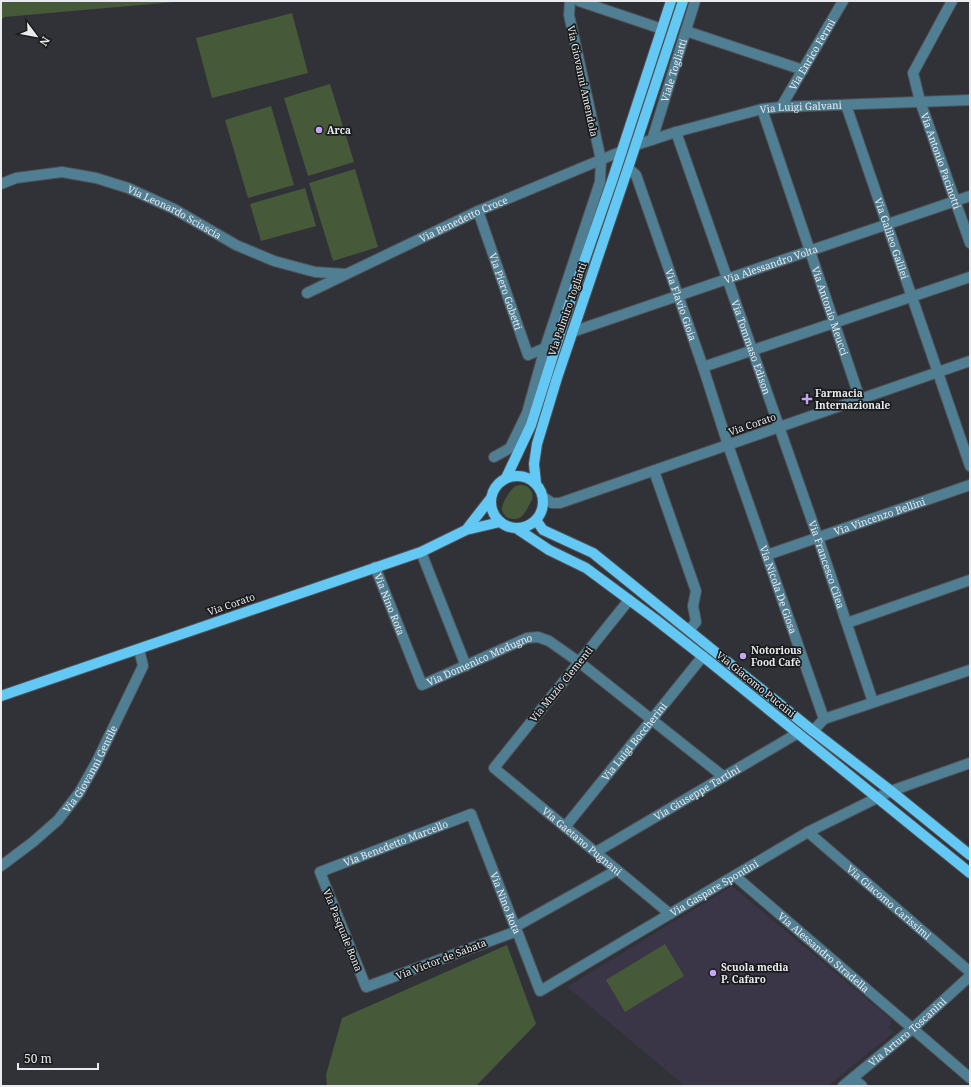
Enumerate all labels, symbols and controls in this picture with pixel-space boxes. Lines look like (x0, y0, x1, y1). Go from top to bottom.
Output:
street label: Via Enrico Fermi (785, 15, 839, 93)
north arrow (16, 16, 56, 56)
street label: Via Giovanni Amendola (564, 24, 602, 138)
text: N (36, 34, 54, 49)
street label: Viale Togliatti (657, 36, 690, 104)
street label: Via Luigi Galvani (759, 98, 843, 116)
street label: Via Antonio Pacinotti (918, 111, 965, 212)
place label: Arca (327, 123, 351, 137)
marker: Arca (314, 125, 324, 135)
street label: Via Leonardo Sciascia (125, 182, 225, 242)
street label: Via Benedetto Croce (417, 193, 510, 245)
street label: Via Galileo Galilei (871, 196, 912, 282)
street label: Via Alessandro Volta (722, 241, 820, 287)
street label: Via Piero Gobetti (486, 251, 526, 332)
street label: Via Palmiro Togliatti (544, 260, 590, 357)
street label: Via Antonio Meucci (809, 264, 852, 358)
street label: Via Flavio Gioia (662, 267, 700, 343)
street label: Via Tommaso Edison (728, 298, 774, 397)
place label: Farmacia Internazionale (815, 386, 890, 412)
marker: Farmacia Internazionale (802, 394, 812, 404)
street label: Via Corato (726, 409, 778, 439)
street label: Via Vincenzo Bellini (832, 494, 928, 538)
street label: Via Francesco Cilea (805, 518, 848, 611)
street label: Via Nicola De Giosa (757, 543, 801, 636)
street label: Via Nino Rota (371, 571, 409, 637)
street label: Via Corato (205, 589, 257, 619)
street label: Via Domenico Modugno (424, 631, 533, 689)
street label: Via Muzio Clementi (526, 643, 596, 725)
place label: Notorious Food Cafè (751, 643, 802, 669)
street label: Via Giacomo Puccini (714, 648, 799, 721)
marker: Notorious Food Cafè (738, 651, 748, 661)
street label: Via Luigi Boccherini (598, 699, 670, 783)
street label: Via Giovanni Gentile (59, 723, 120, 815)
street label: Via Giuseppe Tartini (651, 761, 743, 823)
street label: Via Gaetano Pugnani (539, 804, 626, 879)
street label: Via Benedetto Marcello (341, 816, 450, 869)
street label: Via Gaspare Spontini (667, 856, 761, 919)
street label: Via Giacomo Carissimi (844, 862, 935, 943)
street label: Via Nino Rota (487, 870, 524, 937)
street label: Via Pasquale Bona (320, 887, 366, 974)
street label: Via Alessandro Stradella (775, 909, 873, 996)
street label: Via Victor de Sabata (394, 935, 489, 983)
place label: Scuola media P. Cafaro (721, 960, 789, 986)
marker: Scuola media P. Cafaro (708, 968, 718, 978)
street label: Via Arturo Toscanini (865, 994, 950, 1069)
scale bar (18, 1045, 98, 1071)
text: 50 m (24, 1050, 52, 1067)

